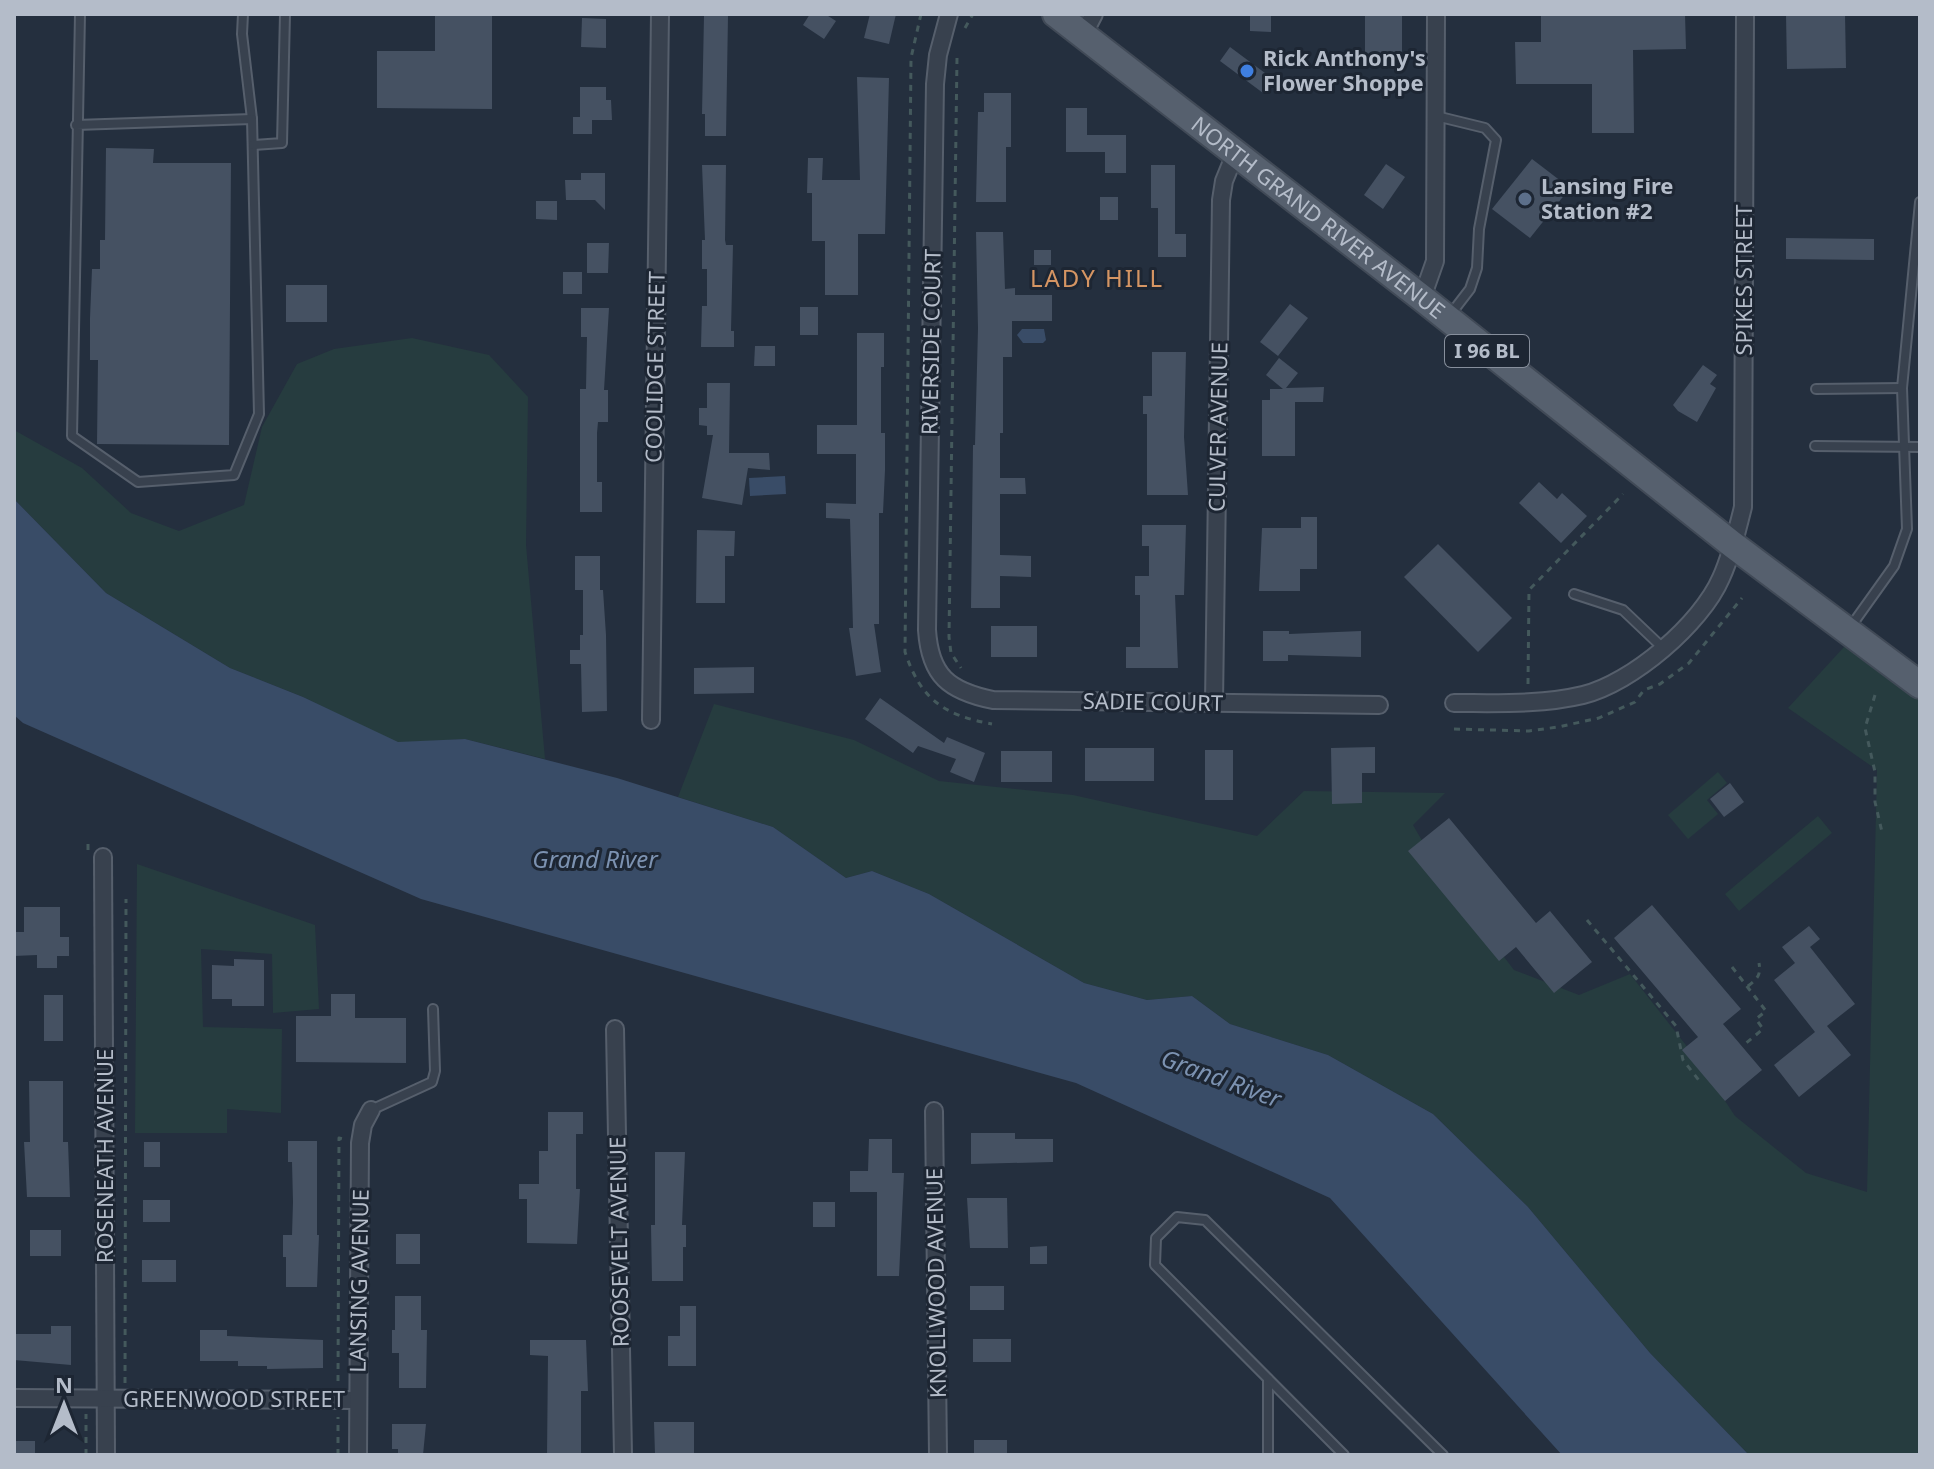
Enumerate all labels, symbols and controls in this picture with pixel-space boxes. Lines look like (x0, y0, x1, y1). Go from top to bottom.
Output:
place label: Rick Anthony's Flower Shoppe (1263, 42, 1426, 97)
marker: Rick Anthony's Flower Shoppe (1238, 62, 1256, 80)
street label: NORTH GRAND RIVER AVENUE (1186, 109, 1452, 325)
place label: Lansing Fire Station #2 (1541, 170, 1674, 225)
marker: Lansing Fire Station #2 (1516, 190, 1534, 208)
street label: SPIKES STREET (1728, 204, 1758, 356)
street label: RIVERSIDE COURT (913, 249, 947, 435)
district label: LADY HILL (1030, 261, 1164, 294)
street label: COOLIDGE STREET (637, 271, 671, 463)
road number: I 96 BL (1445, 335, 1529, 367)
street label: CULVER AVENUE (1201, 342, 1233, 512)
street label: SADIE COURT (1083, 685, 1223, 717)
water label: Grand River (532, 842, 659, 875)
water label: Grand River (1157, 1041, 1288, 1115)
street label: ROSENEATH AVENUE (89, 1049, 119, 1263)
street label: ROOSEVELT AVENUE (601, 1137, 635, 1348)
street label: KNOLLWOOD AVENUE (918, 1168, 952, 1398)
street label: LANSING AVENUE (341, 1189, 375, 1373)
north arrow (24, 1365, 104, 1445)
text: N (55, 1369, 73, 1399)
street label: GREENWOOD STREET (123, 1383, 345, 1413)

